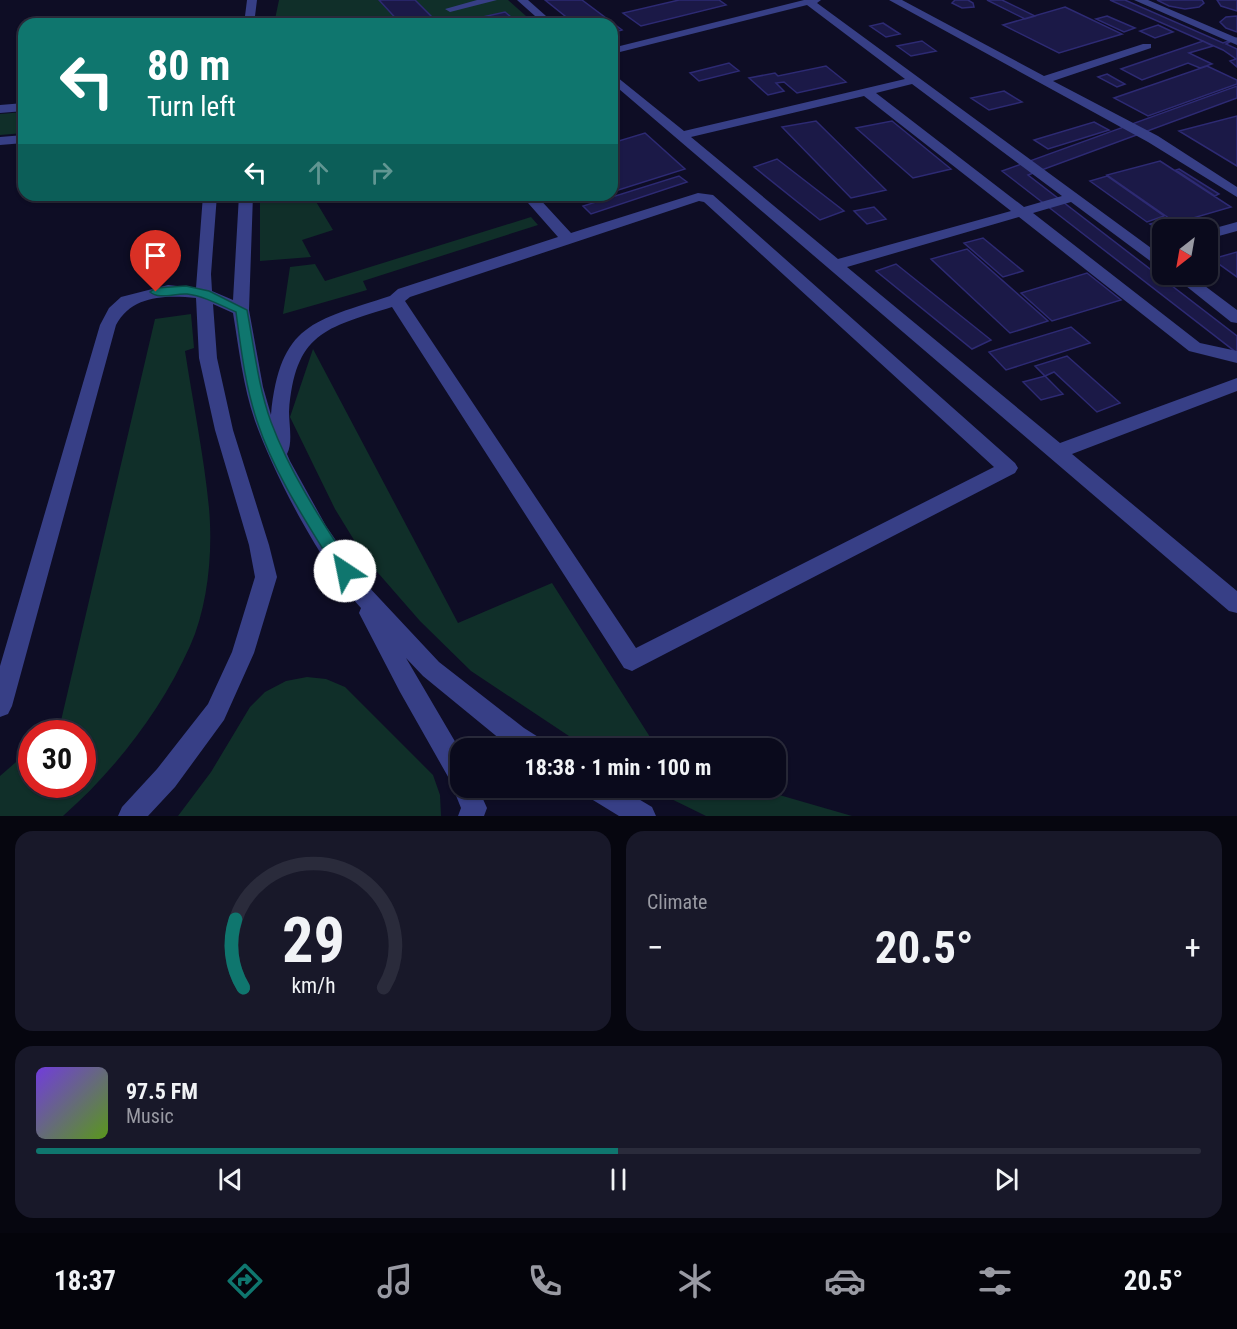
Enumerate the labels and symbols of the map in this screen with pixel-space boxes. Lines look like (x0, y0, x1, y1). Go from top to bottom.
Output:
north arrow (1152, 219, 1218, 285)
pin (130, 230, 181, 292)
position arrow (313, 539, 377, 603)
speed limit sign: 30 (18, 720, 96, 798)

